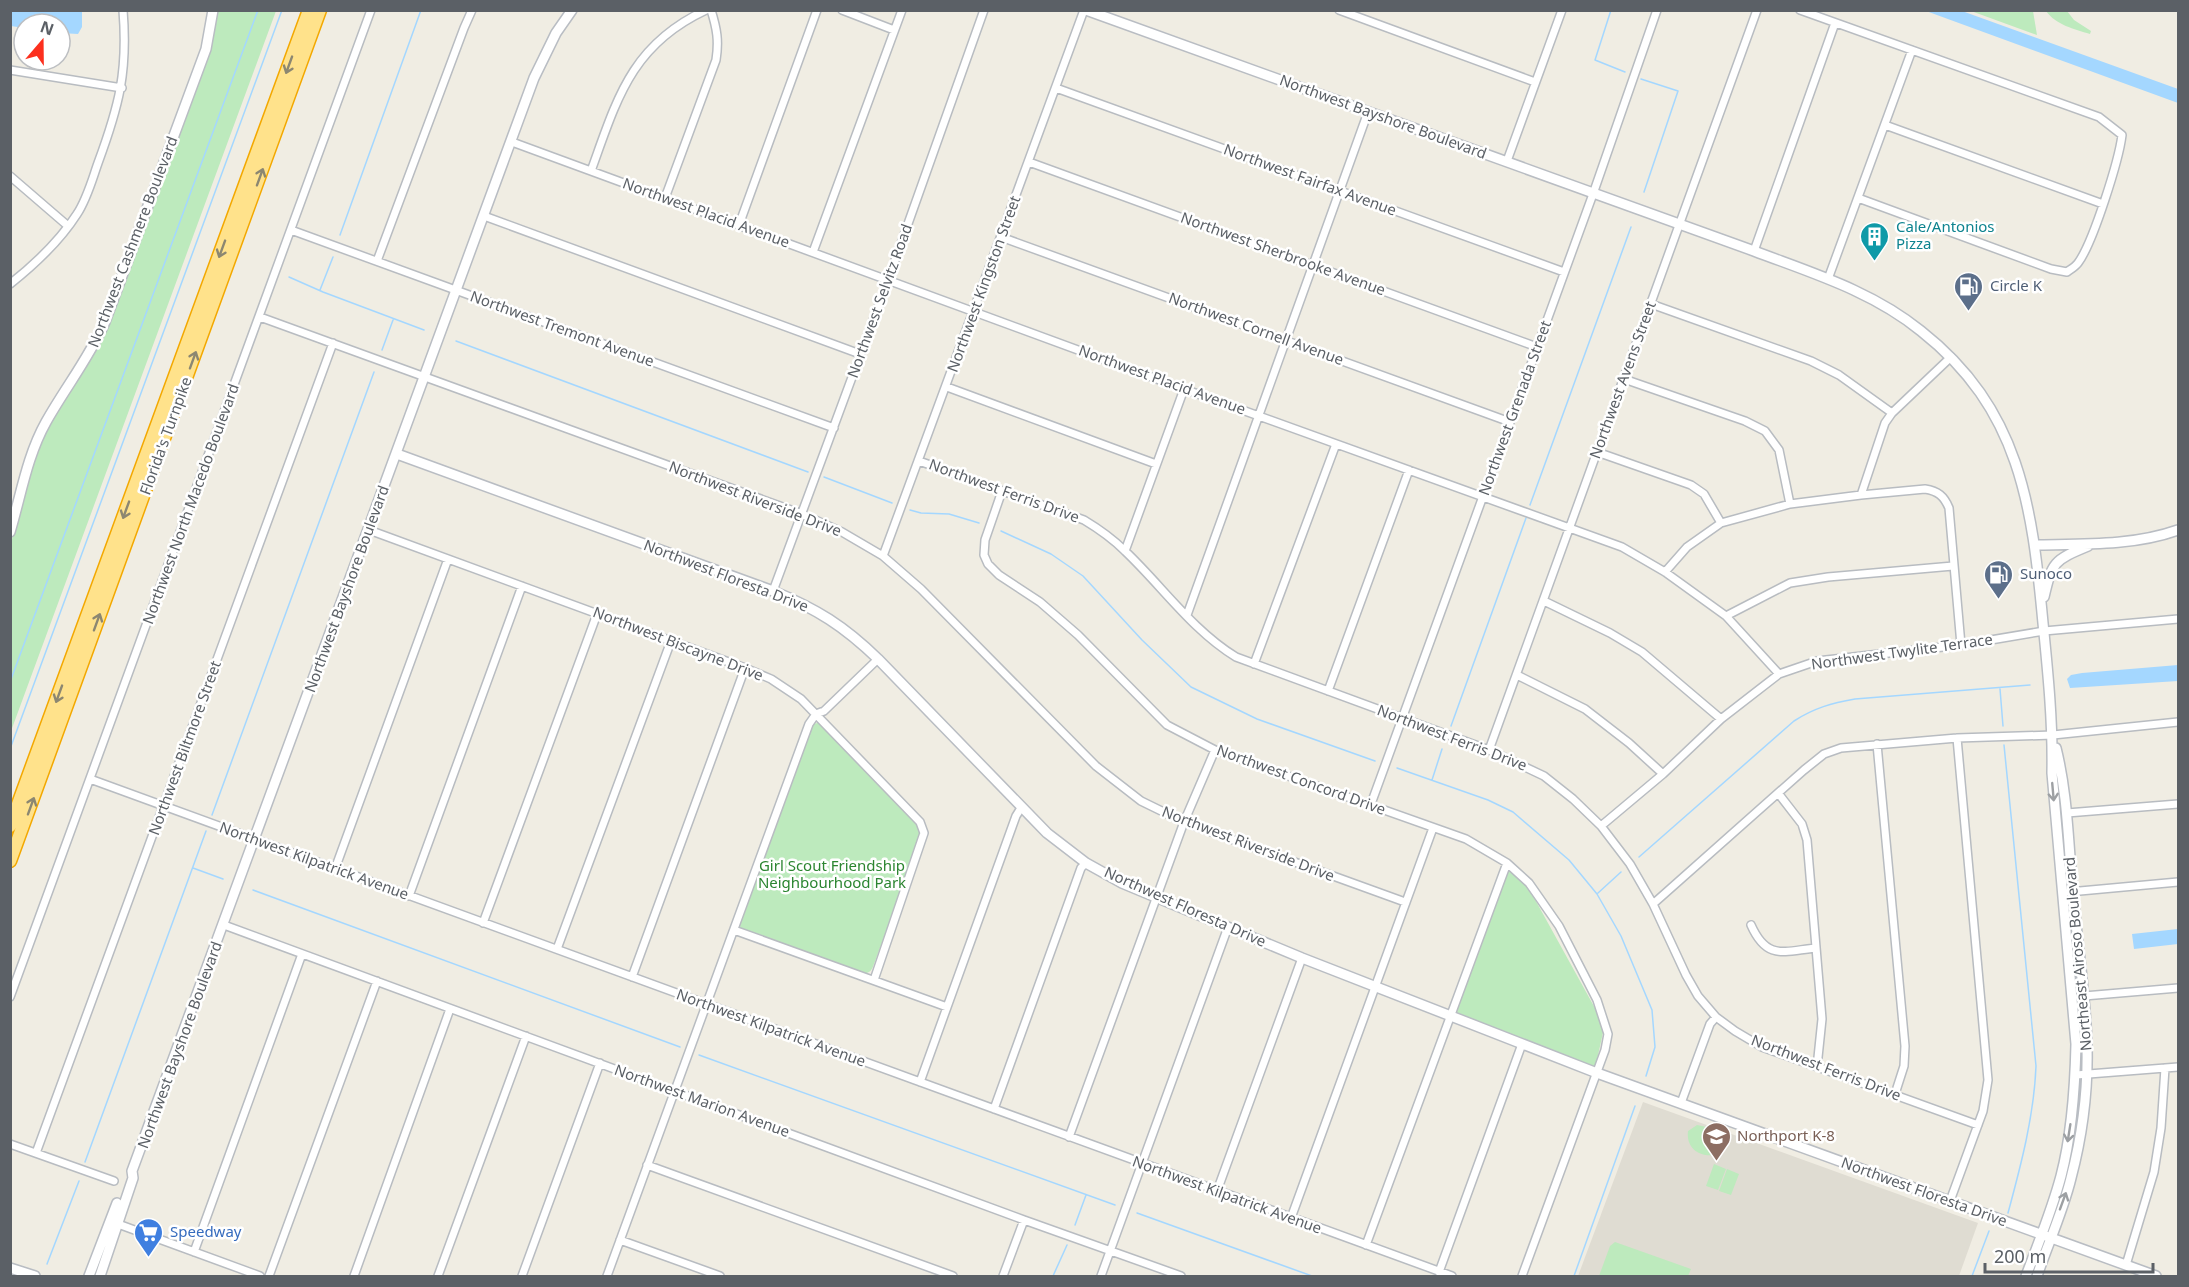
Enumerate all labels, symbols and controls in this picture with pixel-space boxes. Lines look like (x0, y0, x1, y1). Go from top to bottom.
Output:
north arrow (12, 12, 72, 72)
text: N (37, 15, 57, 40)
one-way arrow (283, 56, 294, 74)
street label: Northwest Bayshore Boulevard (1277, 69, 1490, 163)
street label: Northwest Cashmere Boulevard (83, 133, 182, 350)
street label: Northwest Fairfax Avenue (1221, 138, 1399, 220)
one-way arrow (255, 168, 266, 187)
street label: Northwest Placid Avenue (620, 173, 793, 252)
street label: Northwest Kingston Street (942, 192, 1025, 375)
street label: Northwest Sherbrooke Avenue (1178, 207, 1389, 299)
place label: Cale/Antonios Pizza (1896, 216, 1995, 253)
building icon: Cale/Antonios Pizza (1859, 220, 1891, 262)
street label: Northwest Selvitz Road (842, 221, 916, 380)
one-way arrow (216, 239, 227, 257)
fuel station icon: Circle K (1953, 270, 1985, 312)
place label: Circle K (1990, 275, 2043, 295)
street label: Northwest Tremont Avenue (468, 285, 657, 371)
street label: Northwest Cornell Avenue (1166, 287, 1347, 369)
street label: Northwest Avens Street (1584, 298, 1660, 461)
street label: Northwest Grenada Street (1473, 317, 1555, 498)
street label: Northwest Placid Avenue (1076, 340, 1249, 419)
one-way arrow (188, 351, 199, 370)
street label: Florida's Turnpike (134, 374, 196, 497)
street label: Northwest North Macedo Boulevard (137, 381, 243, 627)
street label: Northwest Ferris Drive (926, 454, 1082, 527)
street label: Northwest Riverside Drive (666, 456, 845, 540)
street label: Northwest Bayshore Boulevard (299, 482, 393, 695)
one-way arrow (120, 501, 131, 519)
street label: Northwest Floresta Drive (641, 534, 812, 616)
fuel station icon: Sunoco (1983, 558, 2015, 600)
place label: Sunoco (2020, 563, 2072, 583)
street label: Northwest Biscayne Drive (590, 601, 766, 685)
one-way arrow (93, 614, 104, 632)
street label: Northwest Twylite Terrace (1810, 628, 1994, 674)
street label: Northwest Biltmore Street (143, 657, 225, 838)
one-way arrow (53, 684, 64, 702)
street label: Northwest Ferris Drive (1375, 699, 1530, 775)
street label: Northwest Concord Drive (1214, 739, 1389, 819)
one-way arrow (2048, 781, 2059, 801)
one-way arrow (26, 797, 37, 816)
street label: Northwest Riverside Drive (1159, 801, 1338, 885)
street label: Northwest Kilpatrick Avenue (217, 816, 412, 904)
park label: Girl Scout Friendship Neighbourhood Park (758, 855, 906, 892)
street label: Northeast Airoso Boulevard (2059, 856, 2095, 1052)
street label: Northwest Floresta Drive (1101, 861, 1270, 951)
street label: Northwest Bayshore Boulevard (132, 938, 226, 1151)
street label: Northwest Kilpatrick Avenue (674, 983, 869, 1071)
street label: Northwest Ferris Drive (1749, 1029, 1904, 1105)
street label: Northwest Marion Avenue (612, 1059, 793, 1141)
school or university icon: Northport K-8 (1700, 1120, 1732, 1162)
one-way arrow (2064, 1122, 2075, 1142)
place label: Northport K-8 (1737, 1125, 1835, 1145)
street label: Northwest Kilpatrick Avenue (1130, 1150, 1325, 1238)
street label: Northwest Floresta Drive (1839, 1152, 2010, 1230)
one-way arrow (2058, 1193, 2069, 1211)
supermarket icon: Speedway (133, 1216, 165, 1258)
place label: Speedway (170, 1221, 242, 1241)
scale bar (1985, 1236, 2153, 1274)
text: 200 m (1994, 1244, 2046, 1268)

